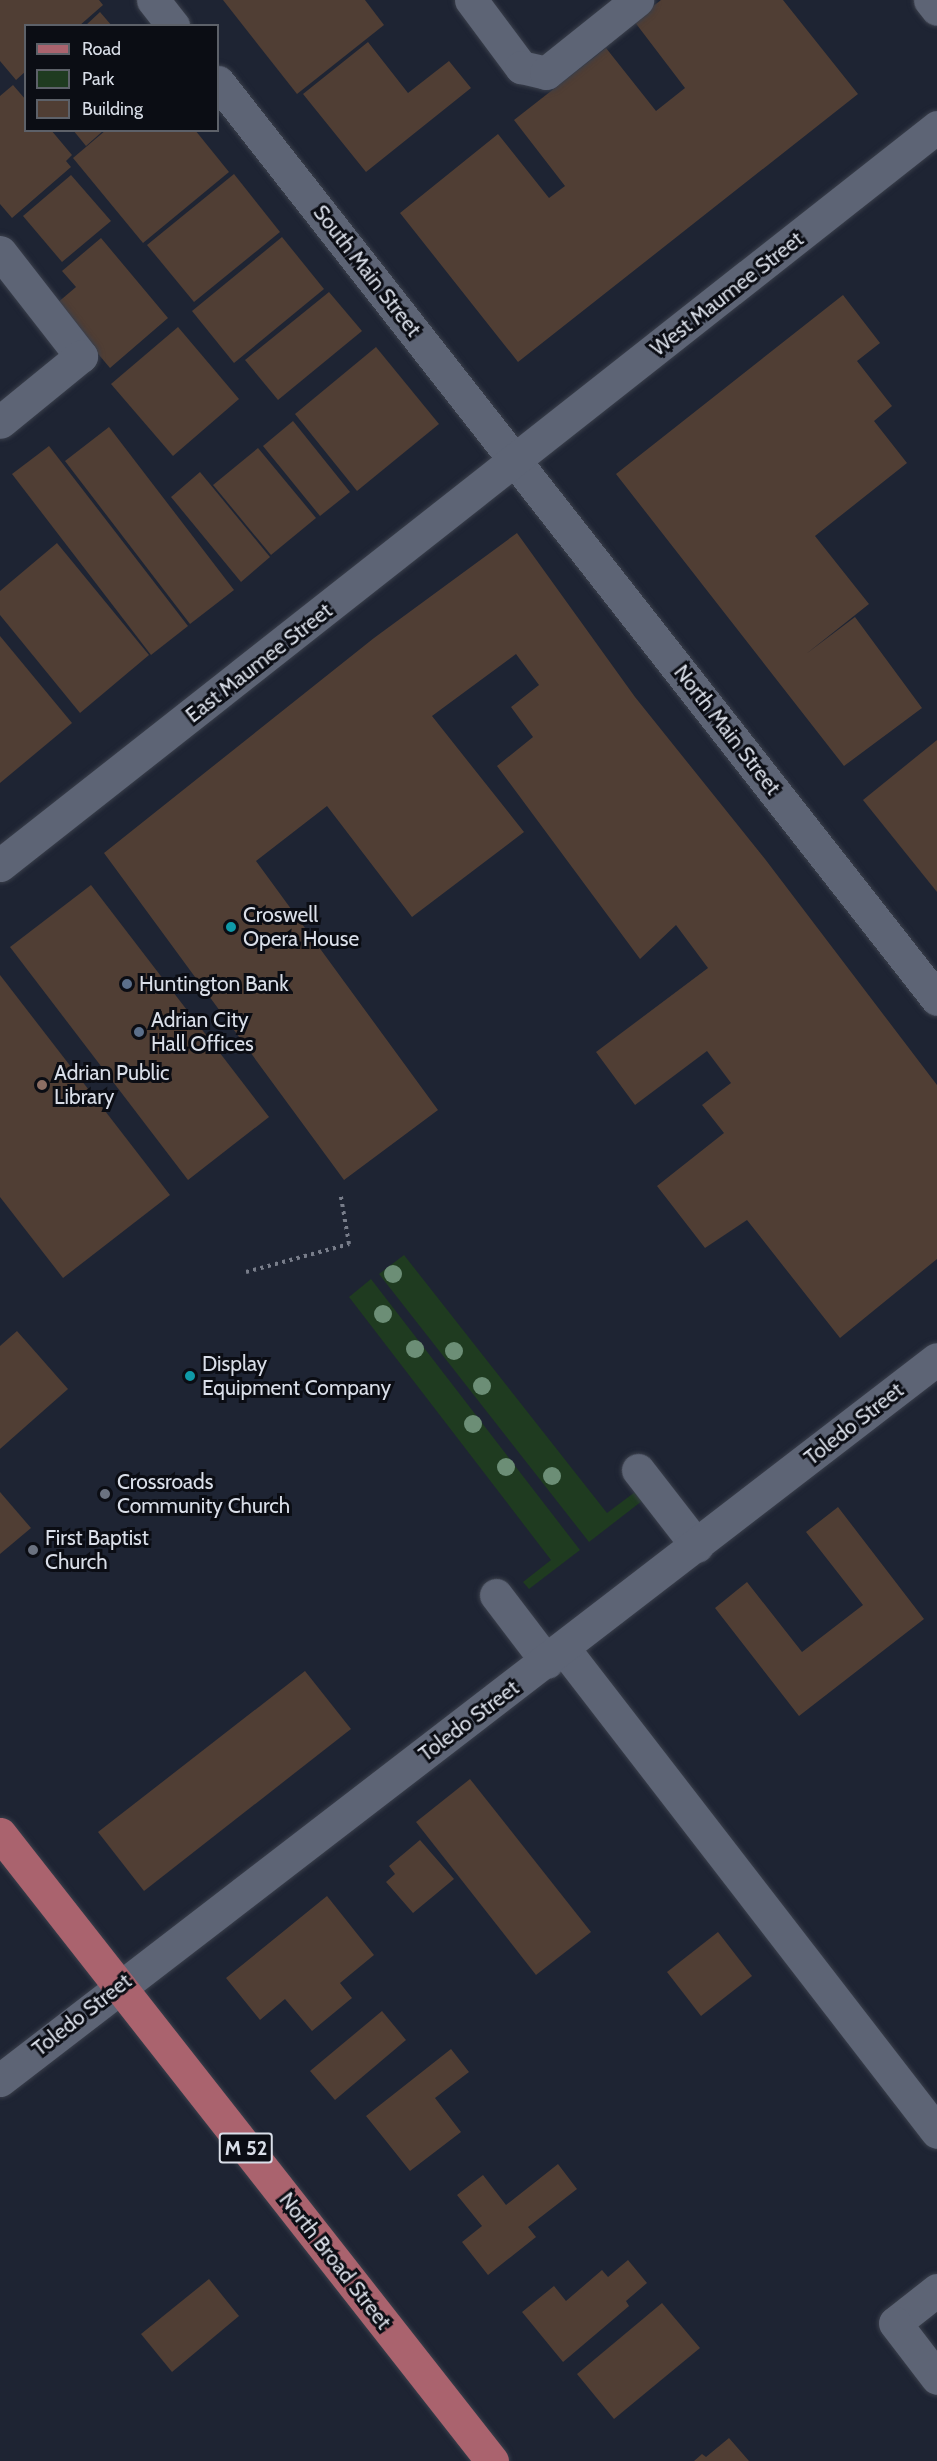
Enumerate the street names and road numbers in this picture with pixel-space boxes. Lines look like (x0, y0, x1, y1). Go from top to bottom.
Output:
street label: South Main Street (308, 200, 426, 342)
street label: West Maumee Street (646, 227, 808, 361)
street label: East Maumee Street (181, 598, 337, 728)
street label: North Main Street (669, 660, 785, 800)
street label: Toledo Street (800, 1378, 908, 1470)
street label: Toledo Street (414, 1675, 524, 1767)
street label: Toledo Street (28, 1969, 136, 2061)
road number: M 52 (218, 2131, 274, 2165)
street label: North Broad Street (274, 2188, 396, 2334)

